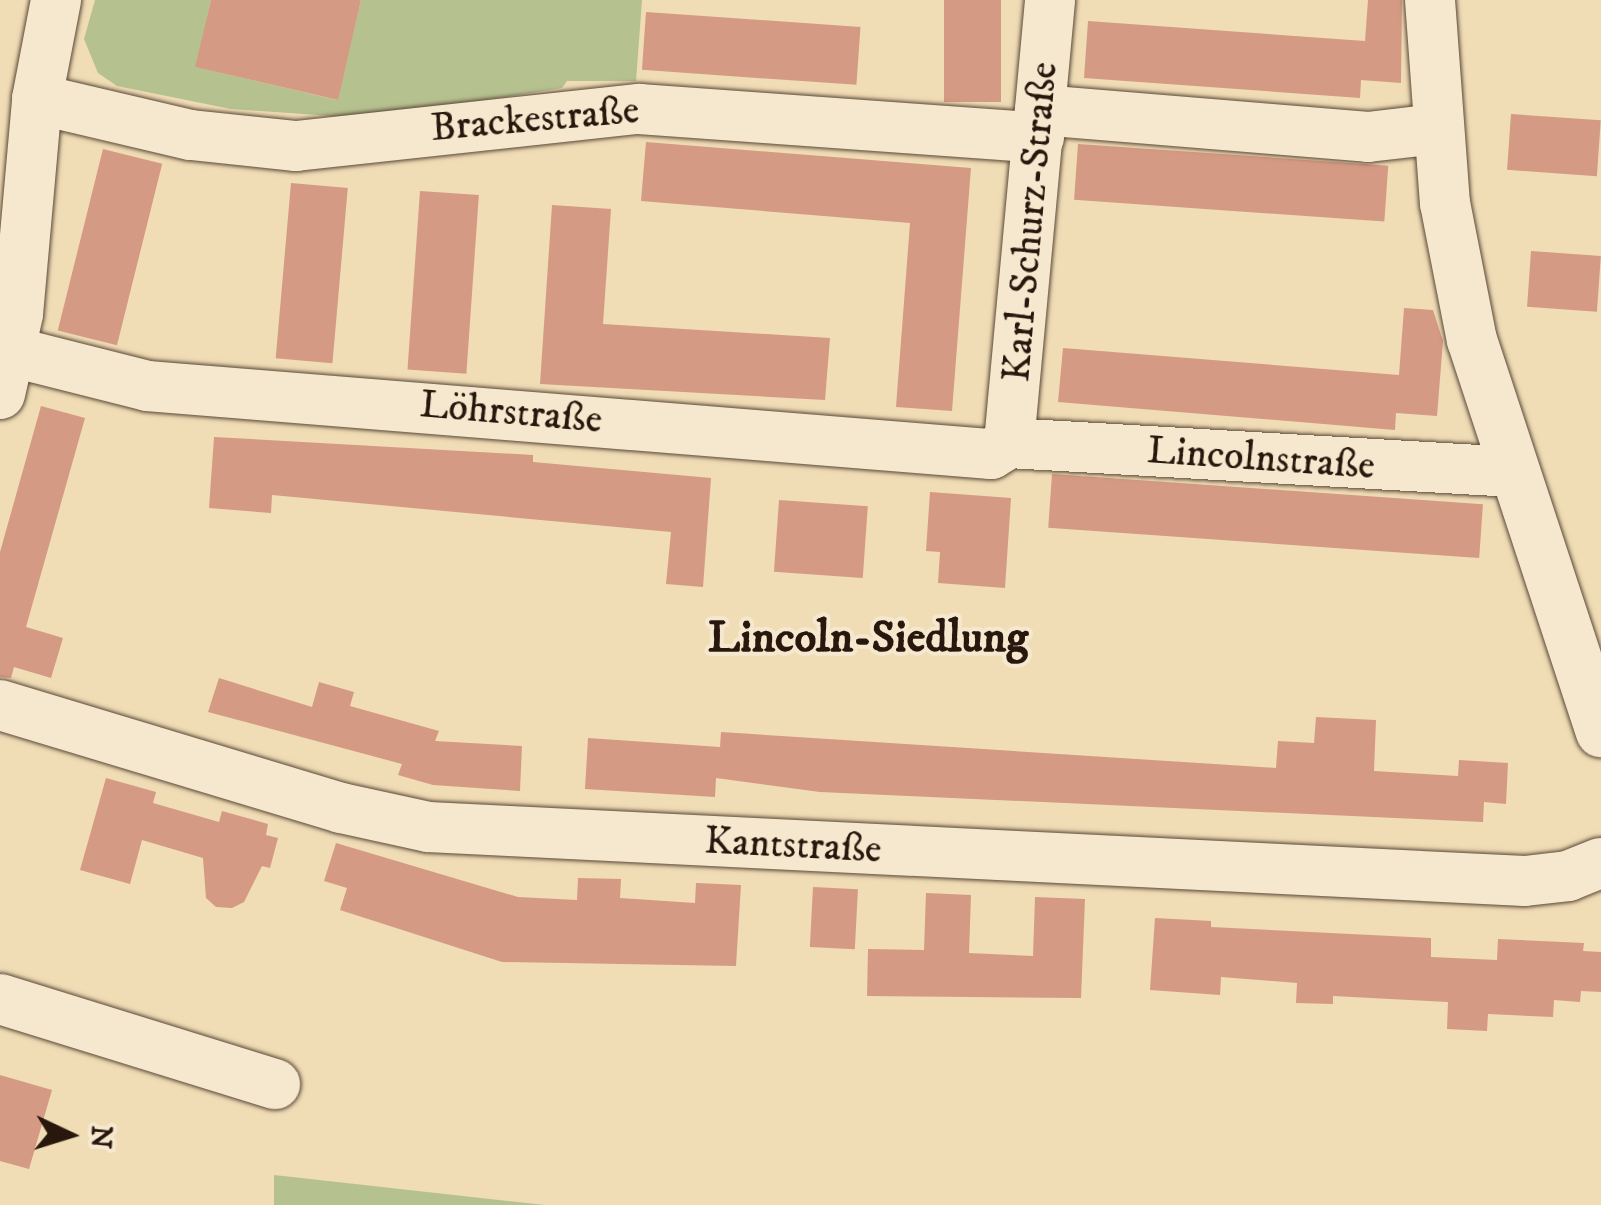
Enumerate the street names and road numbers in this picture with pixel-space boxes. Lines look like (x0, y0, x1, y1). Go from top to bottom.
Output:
street label: Karl-Schurz-Straße (993, 60, 1069, 384)
street label: Brackestraße (429, 87, 641, 153)
street label: Löhrstraße (418, 381, 604, 445)
street label: Lincolnstraße (1146, 427, 1376, 491)
street label: Kantstraße (703, 817, 883, 875)

